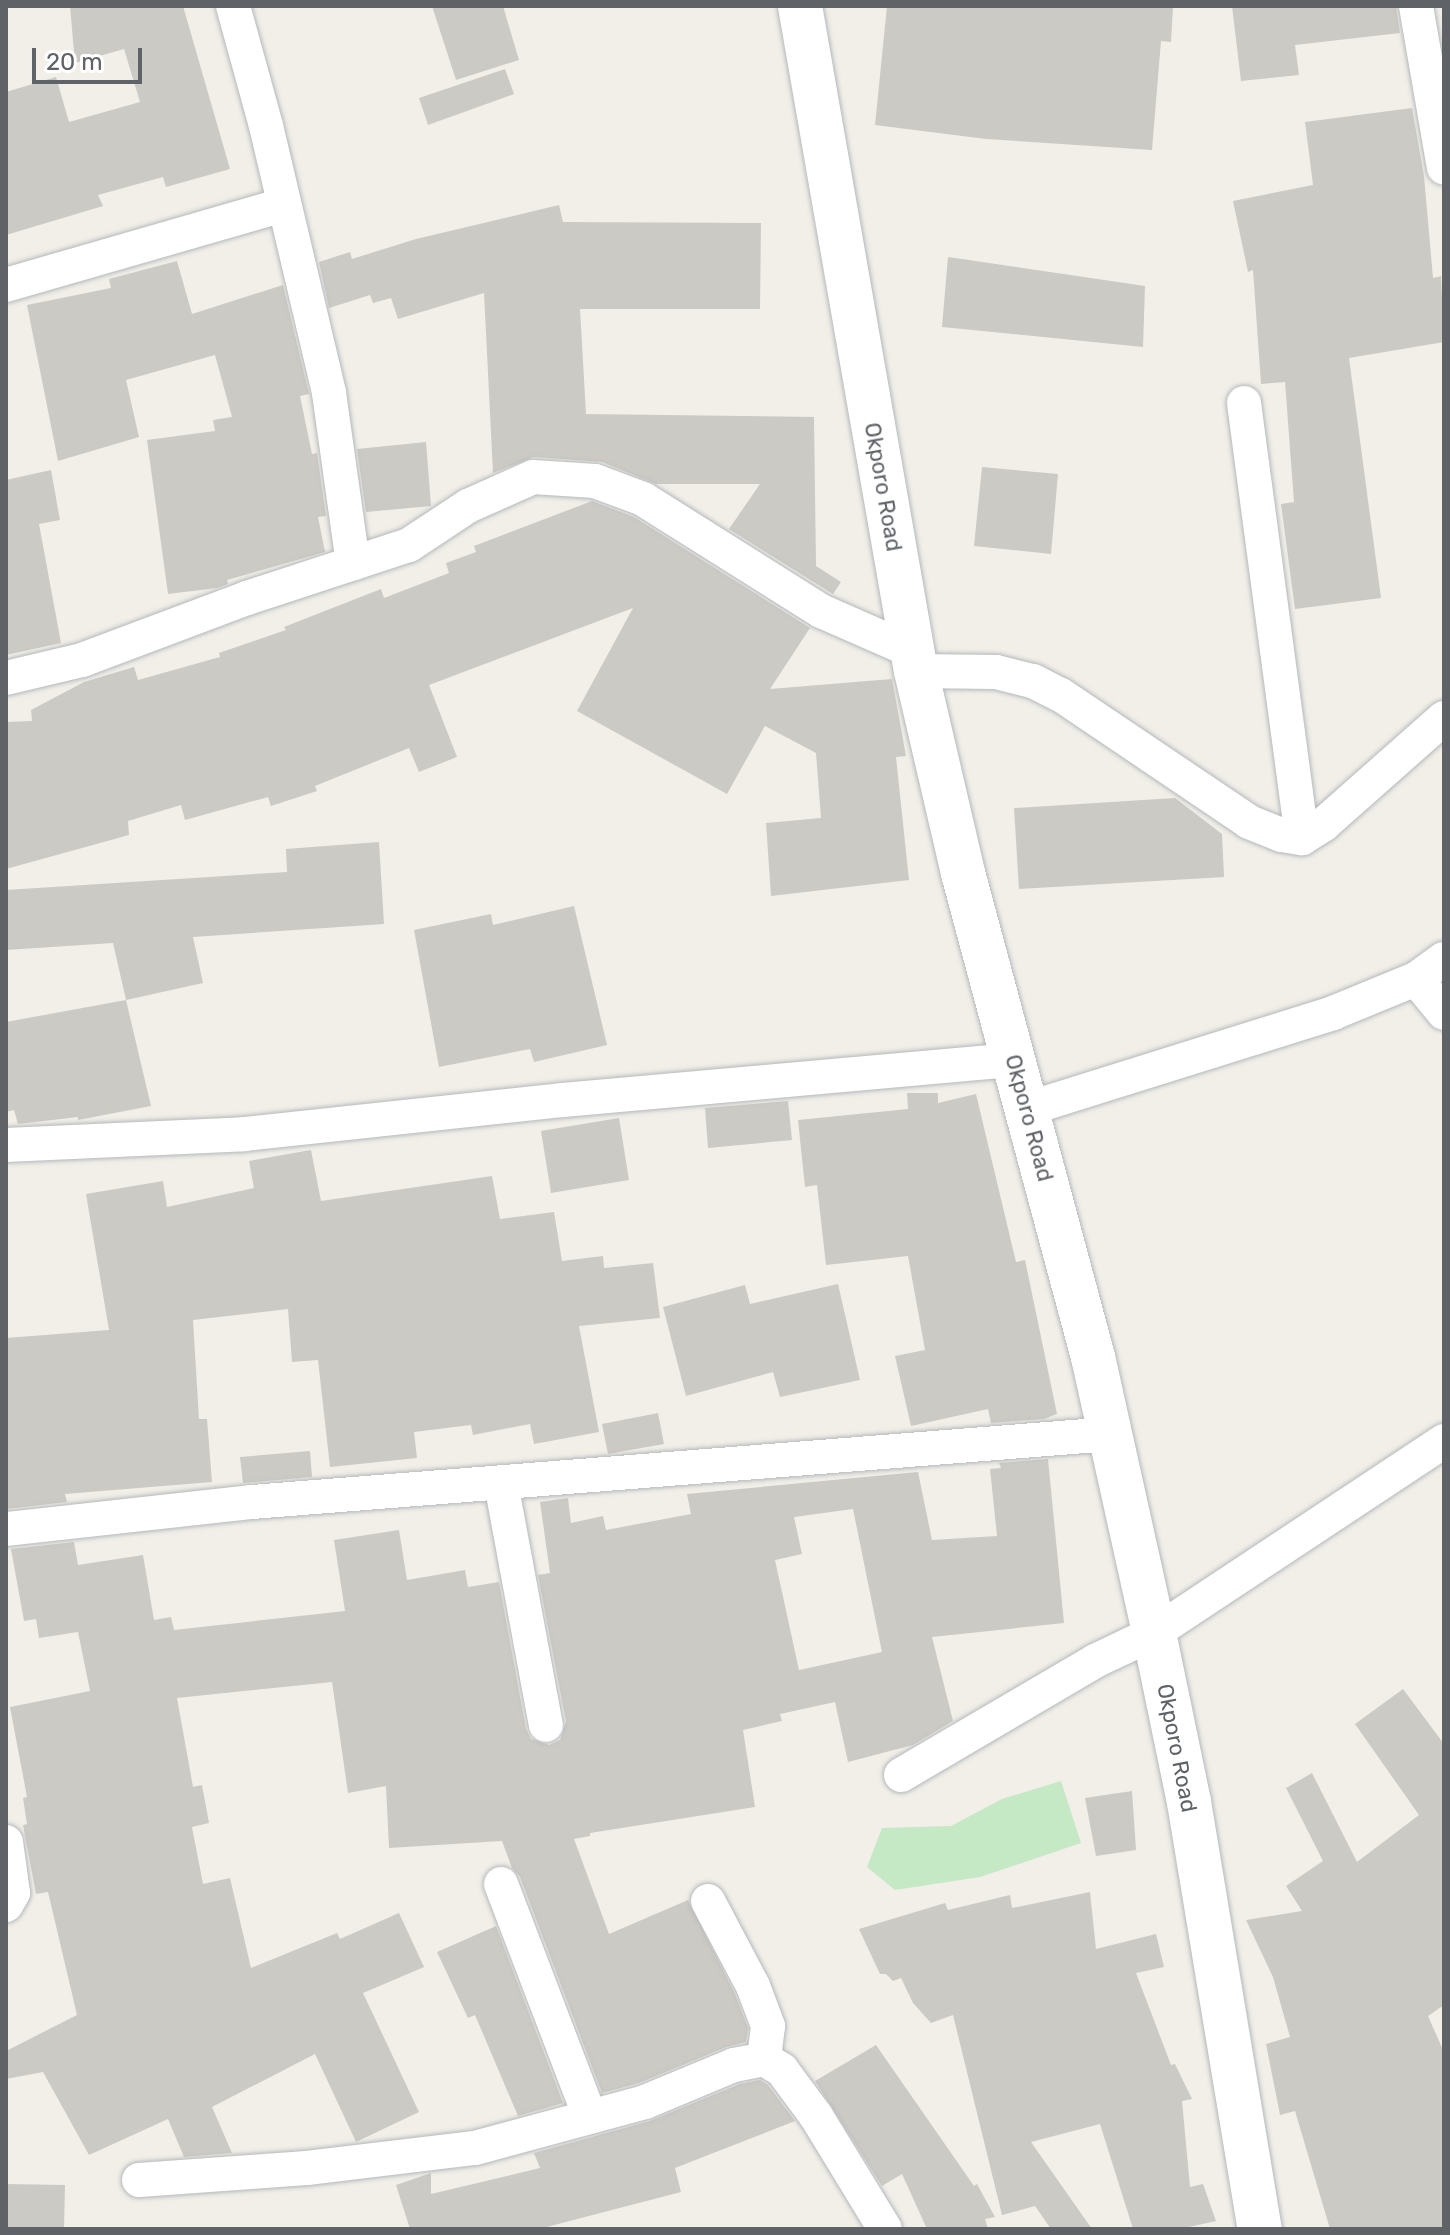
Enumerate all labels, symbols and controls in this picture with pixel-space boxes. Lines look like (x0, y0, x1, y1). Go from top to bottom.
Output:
scale bar (36, 32, 146, 82)
text: 20 m (46, 48, 103, 76)
street label: Okporo Road (859, 421, 907, 553)
street label: Okporo Road (999, 1052, 1059, 1184)
street label: Okporo Road (1152, 1682, 1202, 1814)

